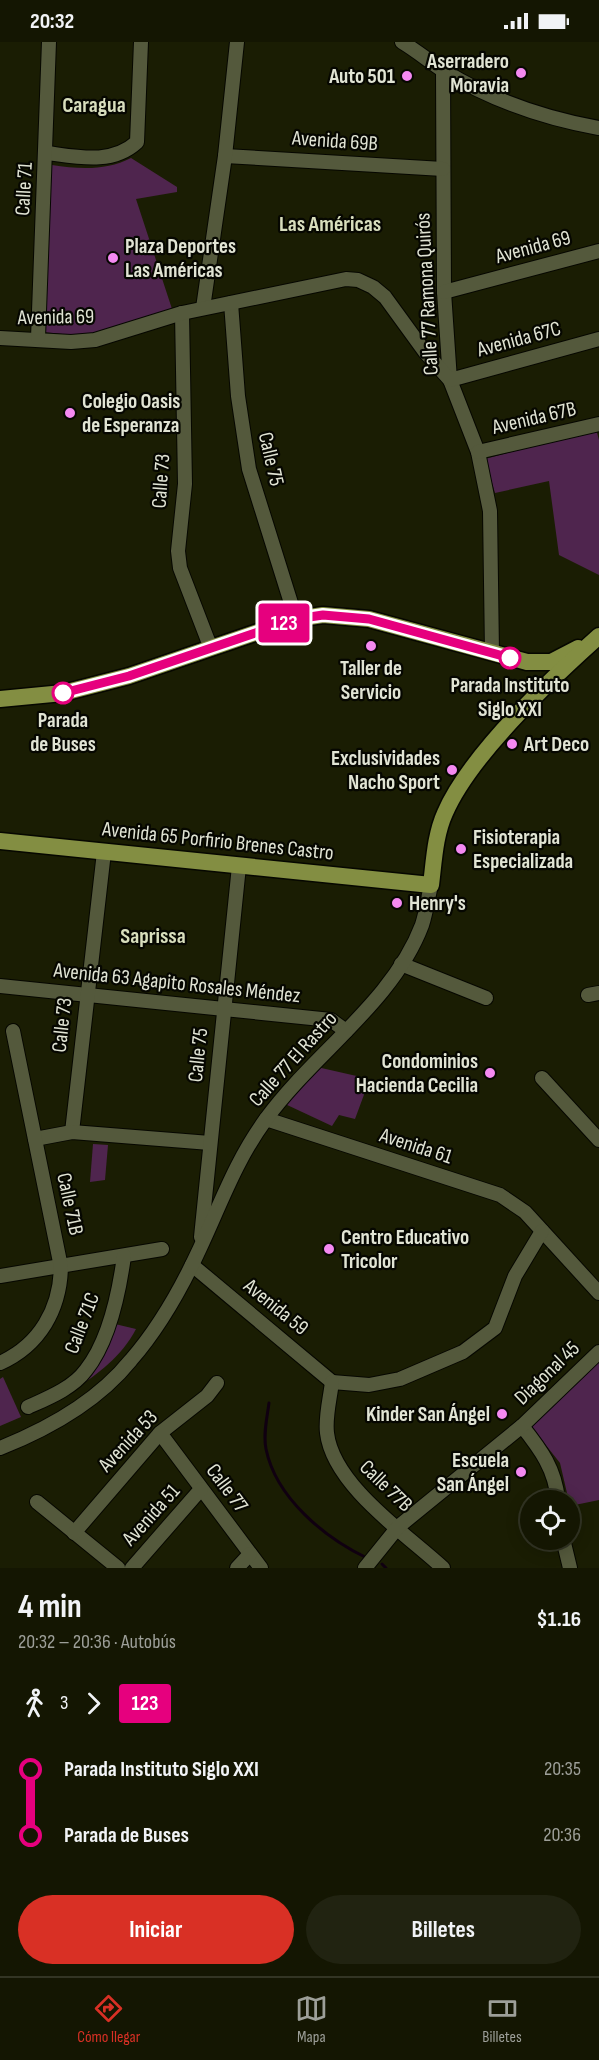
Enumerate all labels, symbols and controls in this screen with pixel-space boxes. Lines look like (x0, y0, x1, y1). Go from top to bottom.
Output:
text: 20:32 (30, 8, 74, 35)
place label: Aserradero Moravia (426, 49, 509, 98)
place label: Auto 501 (328, 64, 395, 89)
marker: Aserradero Moravia (514, 66, 528, 80)
marker: Auto 501 (400, 69, 414, 83)
district label: Caragua (62, 92, 126, 119)
street label: Avenida 69B (290, 125, 379, 156)
street label: Calle 71 (10, 161, 38, 216)
district label: Las Américas (279, 211, 381, 238)
street label: Calle 77 Ramona Quirós (410, 212, 444, 376)
street label: Avenida 69 (492, 225, 573, 269)
place label: Plaza Deportes Las Américas (125, 234, 236, 283)
marker: Plaza Deportes Las Américas (106, 251, 120, 265)
street label: Avenida 69 (16, 304, 95, 330)
street label: Avenida 67C (473, 316, 564, 362)
place label: Colegio Oasis de Esperanza (82, 389, 180, 438)
street label: Avenida 67B (489, 396, 578, 440)
marker: Colegio Oasis de Esperanza (63, 406, 77, 420)
street label: Calle 75 (253, 430, 289, 488)
street label: Calle 73 (147, 453, 175, 509)
line badge: 123 (250, 604, 318, 642)
text: 123 (270, 611, 298, 636)
marker: Taller de Servicio (364, 639, 378, 653)
marker: Parada Instituto Siglo XXI (499, 647, 521, 669)
place label: Taller de Servicio (340, 656, 402, 705)
place label: Parada Instituto Siglo XXI (450, 673, 570, 722)
marker: Parada de Buses (52, 682, 74, 704)
place label: Parada de Buses (30, 708, 96, 757)
place label: Art Deco (523, 732, 589, 757)
marker: Art Deco (505, 737, 519, 751)
place label: Exclusividades Nacho Sport (331, 746, 440, 795)
marker: Exclusividades Nacho Sport (445, 763, 459, 777)
street label: Avenida 65 Porfirio Brenes Castro (100, 816, 335, 866)
place label: Fisioterapia Especializada (473, 825, 573, 874)
marker: Fisioterapia Especializada (454, 842, 468, 856)
place label: Henry's (409, 891, 466, 916)
marker: Henry's (390, 896, 404, 910)
district label: Saprissa (120, 923, 186, 950)
street label: Avenida 63 Agapito Rosales Méndez (52, 958, 302, 1008)
street label: Calle 73 (47, 996, 77, 1054)
street label: Calle 77 El Rastro (244, 1006, 342, 1112)
street label: Calle 75 (183, 1027, 213, 1083)
place label: Condominios Hacienda Cecilia (356, 1049, 478, 1098)
marker: Condominios Hacienda Cecilia (483, 1066, 497, 1080)
street label: Avenida 61 (376, 1122, 456, 1170)
street label: Calle 71B (51, 1171, 89, 1237)
place label: Centro Educativo Tricolor (341, 1225, 469, 1274)
marker: Centro Educativo Tricolor (322, 1242, 336, 1256)
street label: Avenida 59 (238, 1273, 313, 1341)
street label: Calle 71C (59, 1289, 105, 1357)
street label: Diagonal 45 (509, 1336, 585, 1410)
place label: Kinder San Ángel (366, 1402, 490, 1427)
street label: Avenida 53 (92, 1405, 163, 1478)
marker: Kinder San Ángel (495, 1407, 509, 1421)
place label: Escuela San Ángel (437, 1448, 509, 1497)
street label: Calle 77B (354, 1455, 418, 1517)
street label: Calle 77 (201, 1459, 254, 1518)
marker: Escuela San Ángel (514, 1465, 528, 1479)
street label: Avenida 51 (116, 1479, 185, 1552)
map controls (520, 1490, 580, 1550)
button: locate (520, 1490, 580, 1550)
text: 4 min (18, 1587, 82, 1627)
text: $1.16 (536, 1606, 581, 1633)
text: 20:32 – 20:36 · Autobús (18, 1630, 176, 1654)
icon: walk (18, 1687, 51, 1720)
icon: forward (77, 1687, 110, 1720)
text: 3 (60, 1691, 68, 1715)
text: 123 (131, 1691, 159, 1716)
text: Parada Instituto Siglo XXI (64, 1756, 259, 1783)
text: 20:35 (544, 1757, 581, 1781)
text: Parada de Buses (64, 1822, 189, 1849)
text: 20:36 (543, 1823, 581, 1847)
button: Iniciar (18, 1895, 294, 1964)
button: Billetes (306, 1895, 581, 1964)
tab: Cómo llegar (77, 1992, 140, 2047)
tab: Mapa (295, 1992, 328, 2047)
tab: Billetes (482, 1992, 522, 2047)

